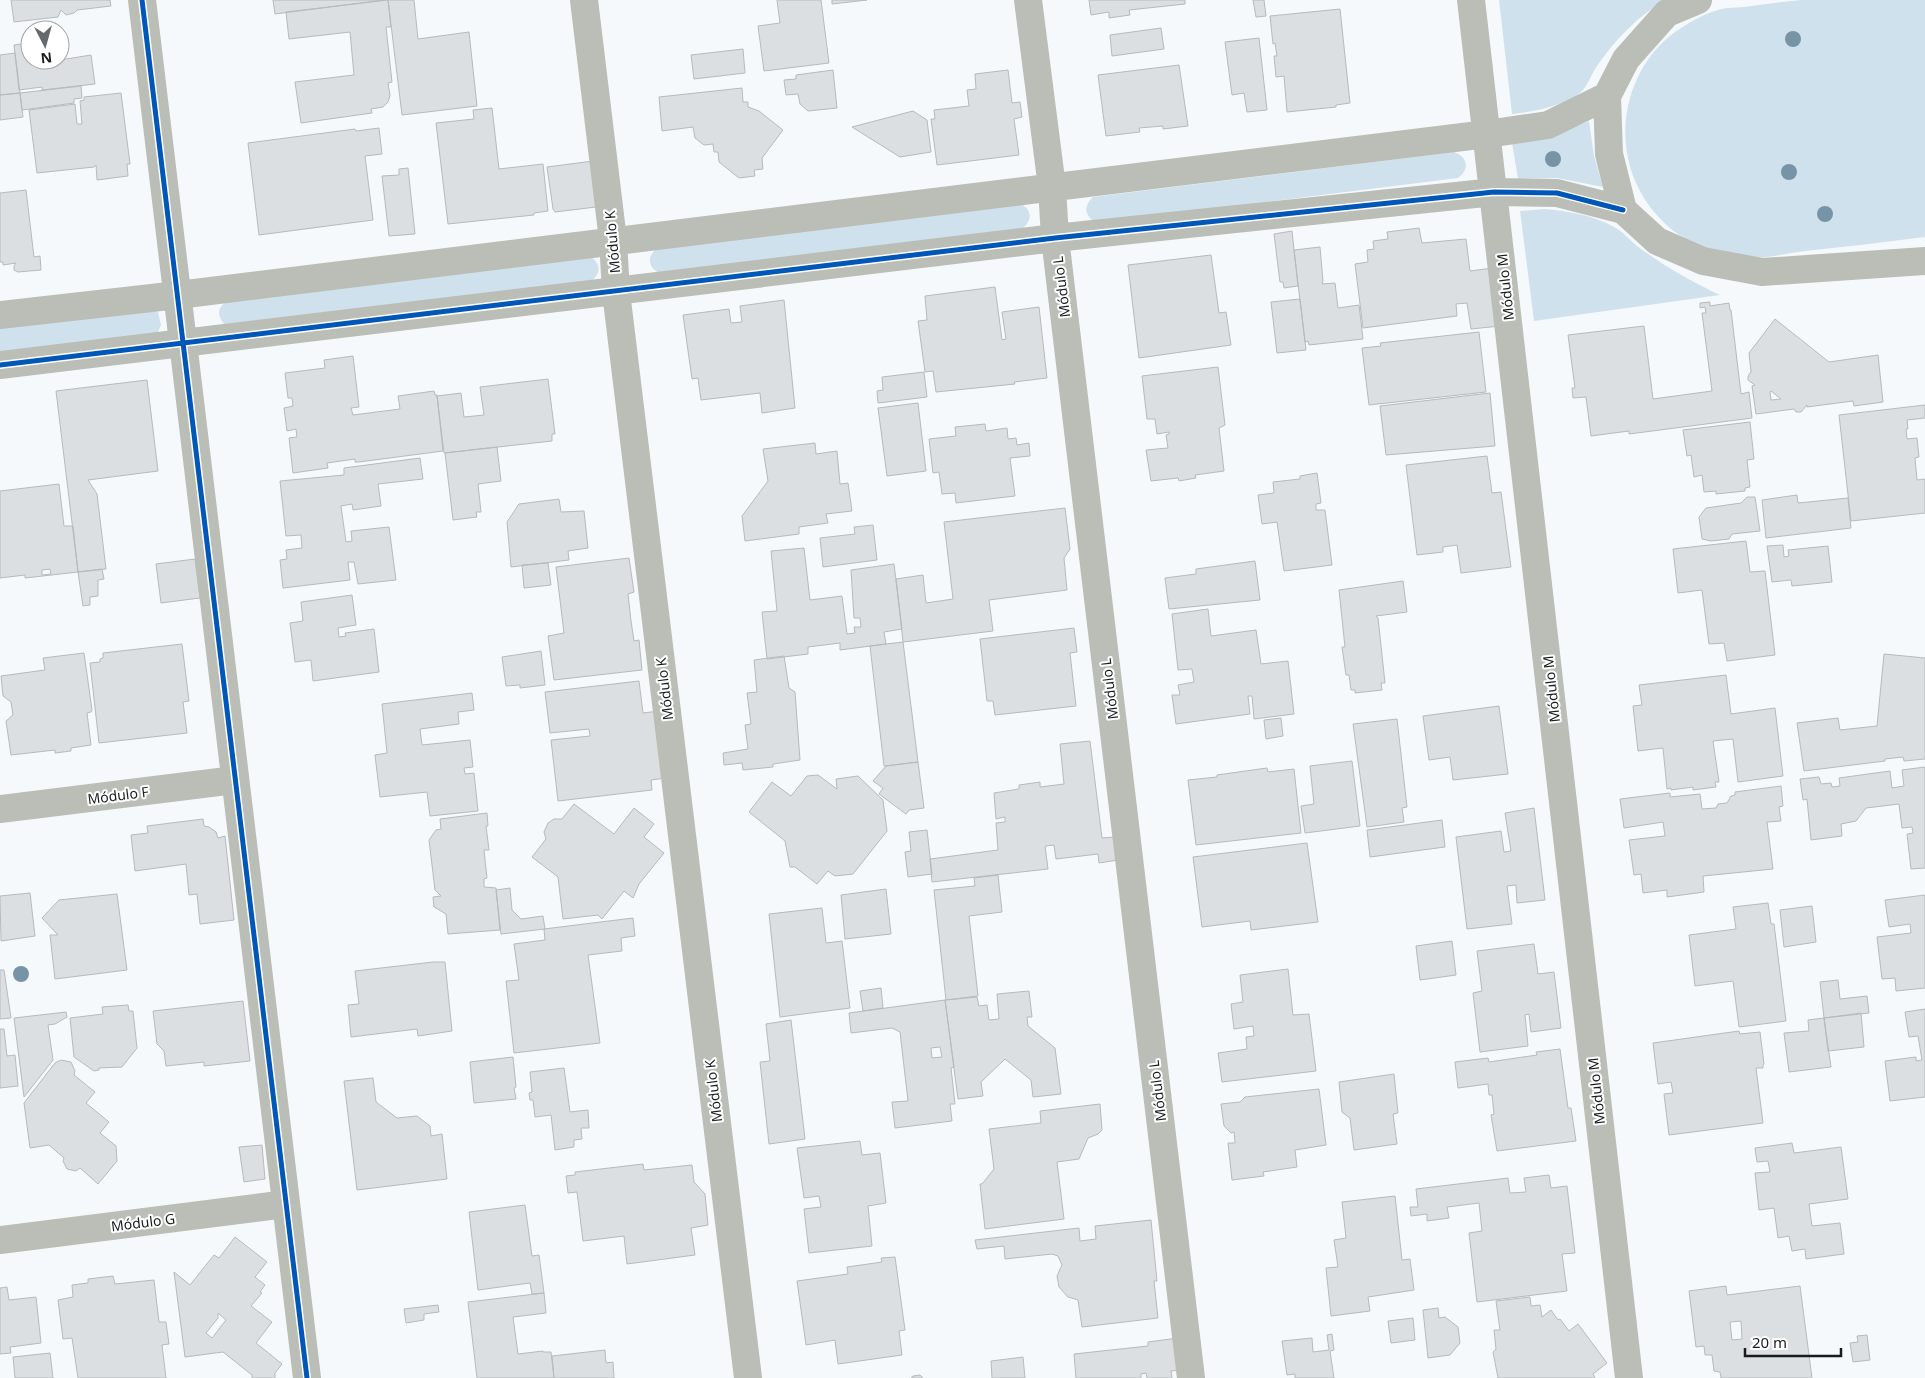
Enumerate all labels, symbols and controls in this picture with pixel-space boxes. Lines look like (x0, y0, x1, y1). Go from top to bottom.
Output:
north arrow (20, 20, 70, 70)
text: N (40, 48, 53, 68)
street label: Módulo K (600, 210, 624, 274)
street label: Módulo M (1492, 253, 1518, 321)
street label: Módulo L (1048, 255, 1074, 319)
street label: Módulo M (1538, 655, 1564, 723)
street label: Módulo K (651, 656, 677, 721)
street label: Módulo L (1096, 657, 1122, 721)
street label: Módulo F (86, 782, 150, 808)
street label: Módulo M (1583, 1057, 1609, 1125)
street label: Módulo K (700, 1058, 726, 1123)
street label: Módulo L (1144, 1059, 1170, 1123)
street label: Módulo G (110, 1209, 176, 1235)
scale bar (1745, 1326, 1841, 1358)
text: 20 m (1752, 1332, 1787, 1352)

